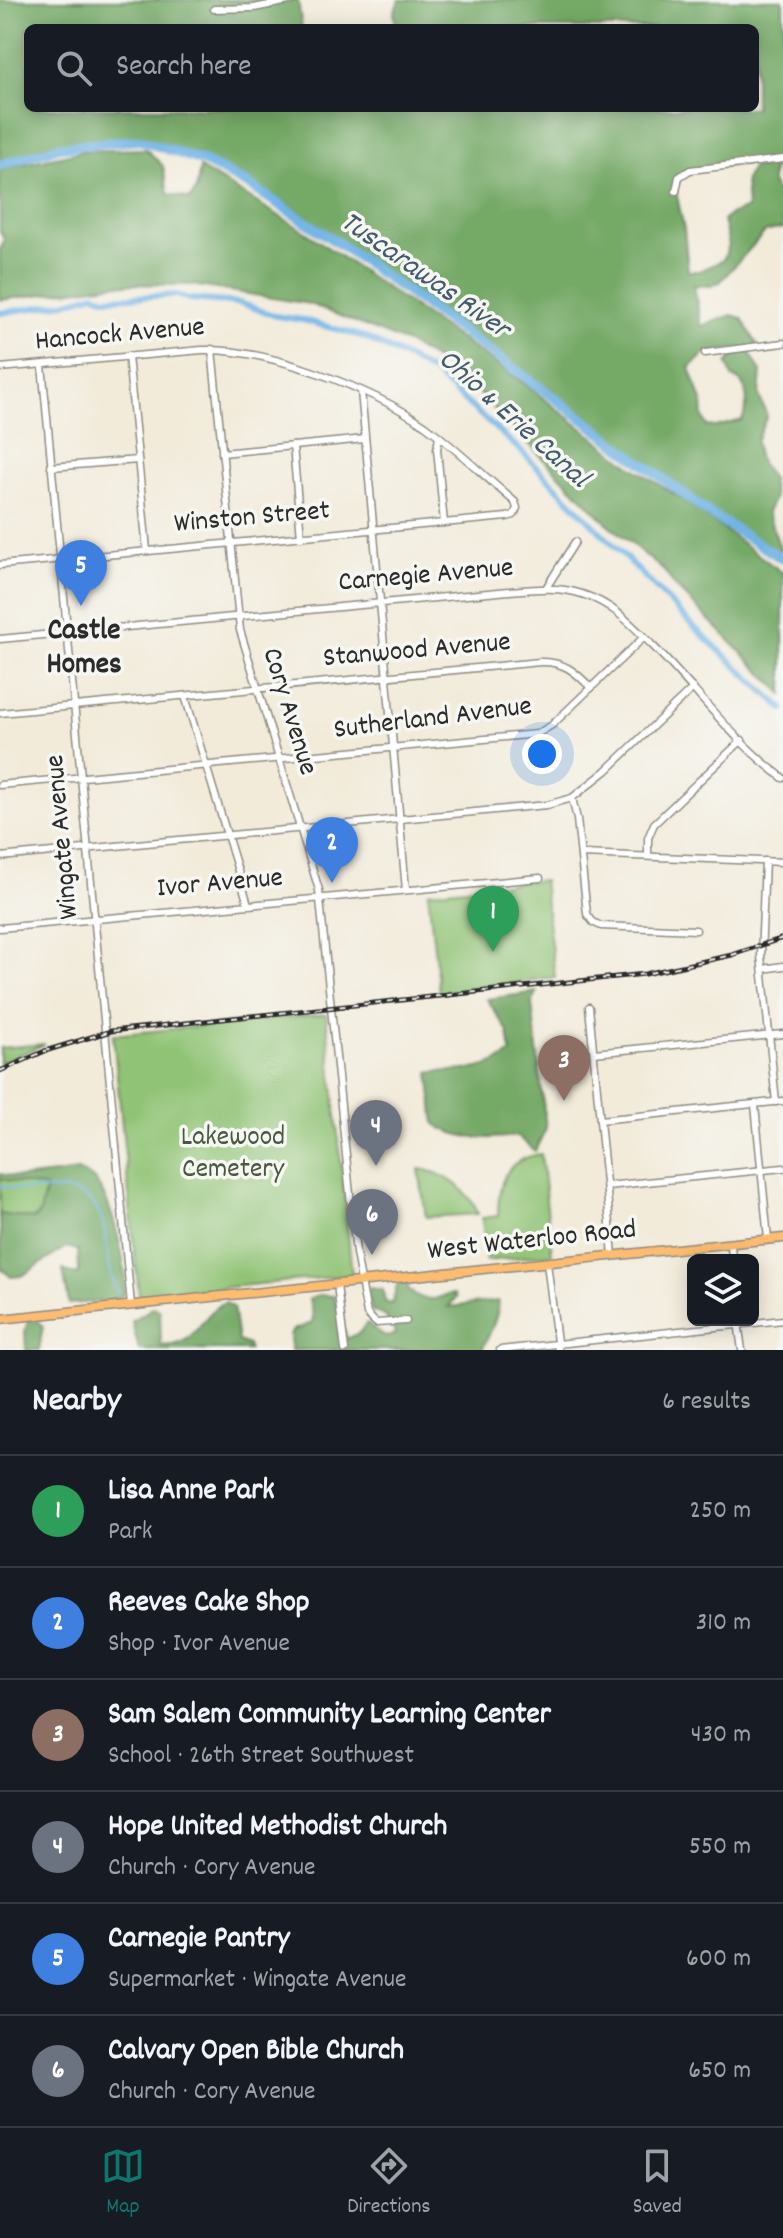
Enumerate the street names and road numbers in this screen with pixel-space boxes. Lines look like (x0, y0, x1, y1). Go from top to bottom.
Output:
street label: Hancock Avenue (34, 309, 206, 363)
street label: Winston Street (172, 492, 332, 546)
street label: Carnegie Avenue (337, 549, 515, 605)
street label: Stanwood Avenue (322, 624, 512, 680)
street label: Cory Avenue (250, 643, 326, 781)
street label: Sutherland Avenue (332, 688, 534, 752)
street label: Wingate Avenue (37, 753, 91, 921)
street label: Ivor Avenue (155, 860, 285, 910)
street label: West Waterloo Road (426, 1211, 638, 1273)

